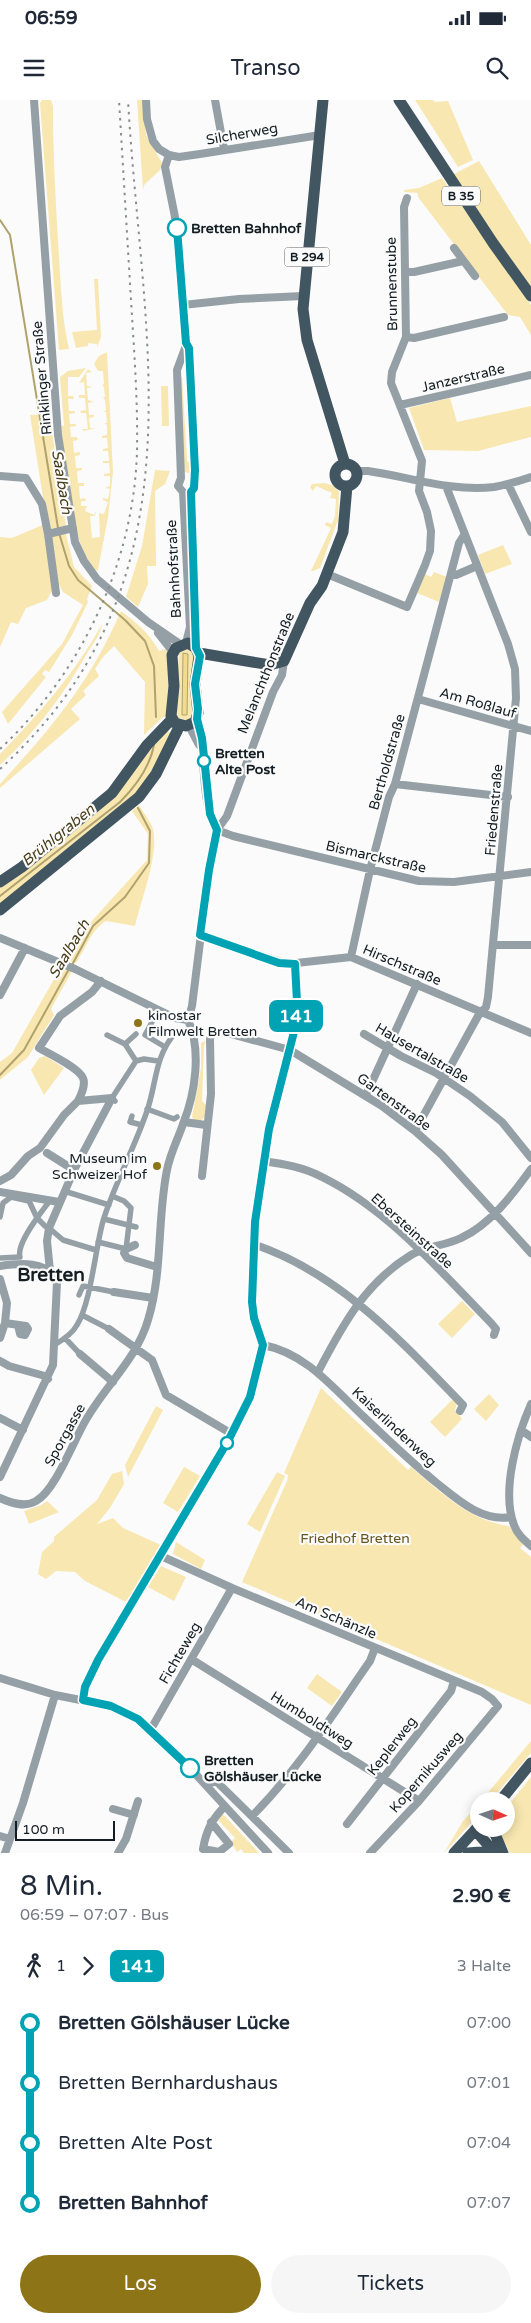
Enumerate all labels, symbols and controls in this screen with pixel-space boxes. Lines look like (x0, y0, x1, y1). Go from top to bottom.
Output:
text: 06:59 (25, 7, 78, 29)
icon: menu (20, 54, 48, 82)
icon: search (483, 54, 511, 82)
text: Transo (230, 55, 301, 81)
street label: Silcherweg (205, 119, 279, 149)
road number: B 35 (442, 186, 480, 205)
marker: Bretten Bahnhof (167, 218, 187, 238)
place label: Bretten Bahnhof (191, 220, 302, 237)
street label: Brunnenstube (383, 237, 401, 331)
road number: B 294 (284, 248, 330, 266)
street label: Rinklinger Straße (29, 320, 55, 436)
street label: Janzerstraße (420, 360, 506, 396)
water label: Saalbach (48, 449, 76, 516)
street label: Bahnhofstraße (163, 519, 185, 619)
street label: Melanchthonstraße (234, 610, 298, 736)
street label: Am Roßlauf (438, 684, 519, 722)
street label: Bertholdstraße (365, 712, 409, 812)
place label: Bretten Alte Post (215, 745, 276, 778)
marker: Bretten Alte Post (197, 754, 211, 768)
street label: Friedenstraße (482, 763, 506, 857)
water label: Brühlgraben (18, 800, 99, 870)
street label: Bismarckstraße (324, 837, 428, 877)
water label: Saalbach (45, 916, 94, 981)
street label: Hirschstraße (360, 941, 444, 989)
line badge: 141 (267, 1000, 325, 1032)
text: 141 (279, 1005, 313, 1027)
place label: kinostar Filmwelt Bretten (148, 1007, 257, 1040)
marker: kinostar Filmwelt Bretten (132, 1017, 144, 1029)
street label: Hausertalstraße (372, 1019, 472, 1087)
street label: Gartenstraße (354, 1069, 434, 1135)
place label: Museum im Schweizer Hof (52, 1150, 148, 1183)
marker: Museum im Schweizer Hof (151, 1160, 163, 1172)
street label: Ebersteinstraße (367, 1190, 457, 1272)
district label: Bretten (17, 1264, 85, 1286)
street label: Kaiserlindenweg (348, 1384, 440, 1470)
street label: Sporgasse (41, 1401, 89, 1469)
unlabelled marker (220, 1436, 234, 1450)
park label: Friedhof Bretten (300, 1530, 410, 1547)
street label: Am Schänzle (293, 1593, 379, 1643)
street label: Fichteweg (156, 1619, 204, 1687)
street label: Humboldtweg (267, 1688, 357, 1752)
street label: Keplerweg (364, 1713, 420, 1779)
street label: Kopernikusweg (386, 1728, 466, 1816)
place label: Bretten Gölshäuser Lücke (204, 1752, 321, 1785)
marker: Bretten Gölshäuser Lücke (180, 1758, 200, 1778)
north arrow (470, 1792, 515, 1838)
map controls (470, 1792, 515, 1837)
scale bar (15, 1818, 115, 1841)
text: 100 m (22, 1821, 65, 1838)
text: 8 Min. (20, 1869, 103, 1903)
text: 2.90 € (452, 1885, 511, 1907)
text: 06:59 – 07:07 · Bus (20, 1905, 169, 1925)
icon: walk (20, 1952, 48, 1980)
icon: forward (74, 1952, 102, 1980)
text: 141 (120, 1955, 154, 1977)
text: 1 (56, 1956, 66, 1976)
text: 3 Halte (457, 1956, 511, 1976)
text: Bretten Gölshäuser Lücke (58, 2012, 290, 2034)
text: 07:00 (467, 2013, 511, 2033)
text: Bretten Bernhardushaus (58, 2072, 278, 2094)
text: 07:01 (467, 2073, 511, 2093)
text: Bretten Alte Post (58, 2132, 212, 2154)
text: 07:04 (467, 2133, 511, 2153)
text: Bretten Bahnhof (58, 2192, 208, 2214)
text: 07:07 (467, 2193, 511, 2213)
button: Los (20, 2255, 261, 2313)
button: Tickets (271, 2255, 511, 2313)

